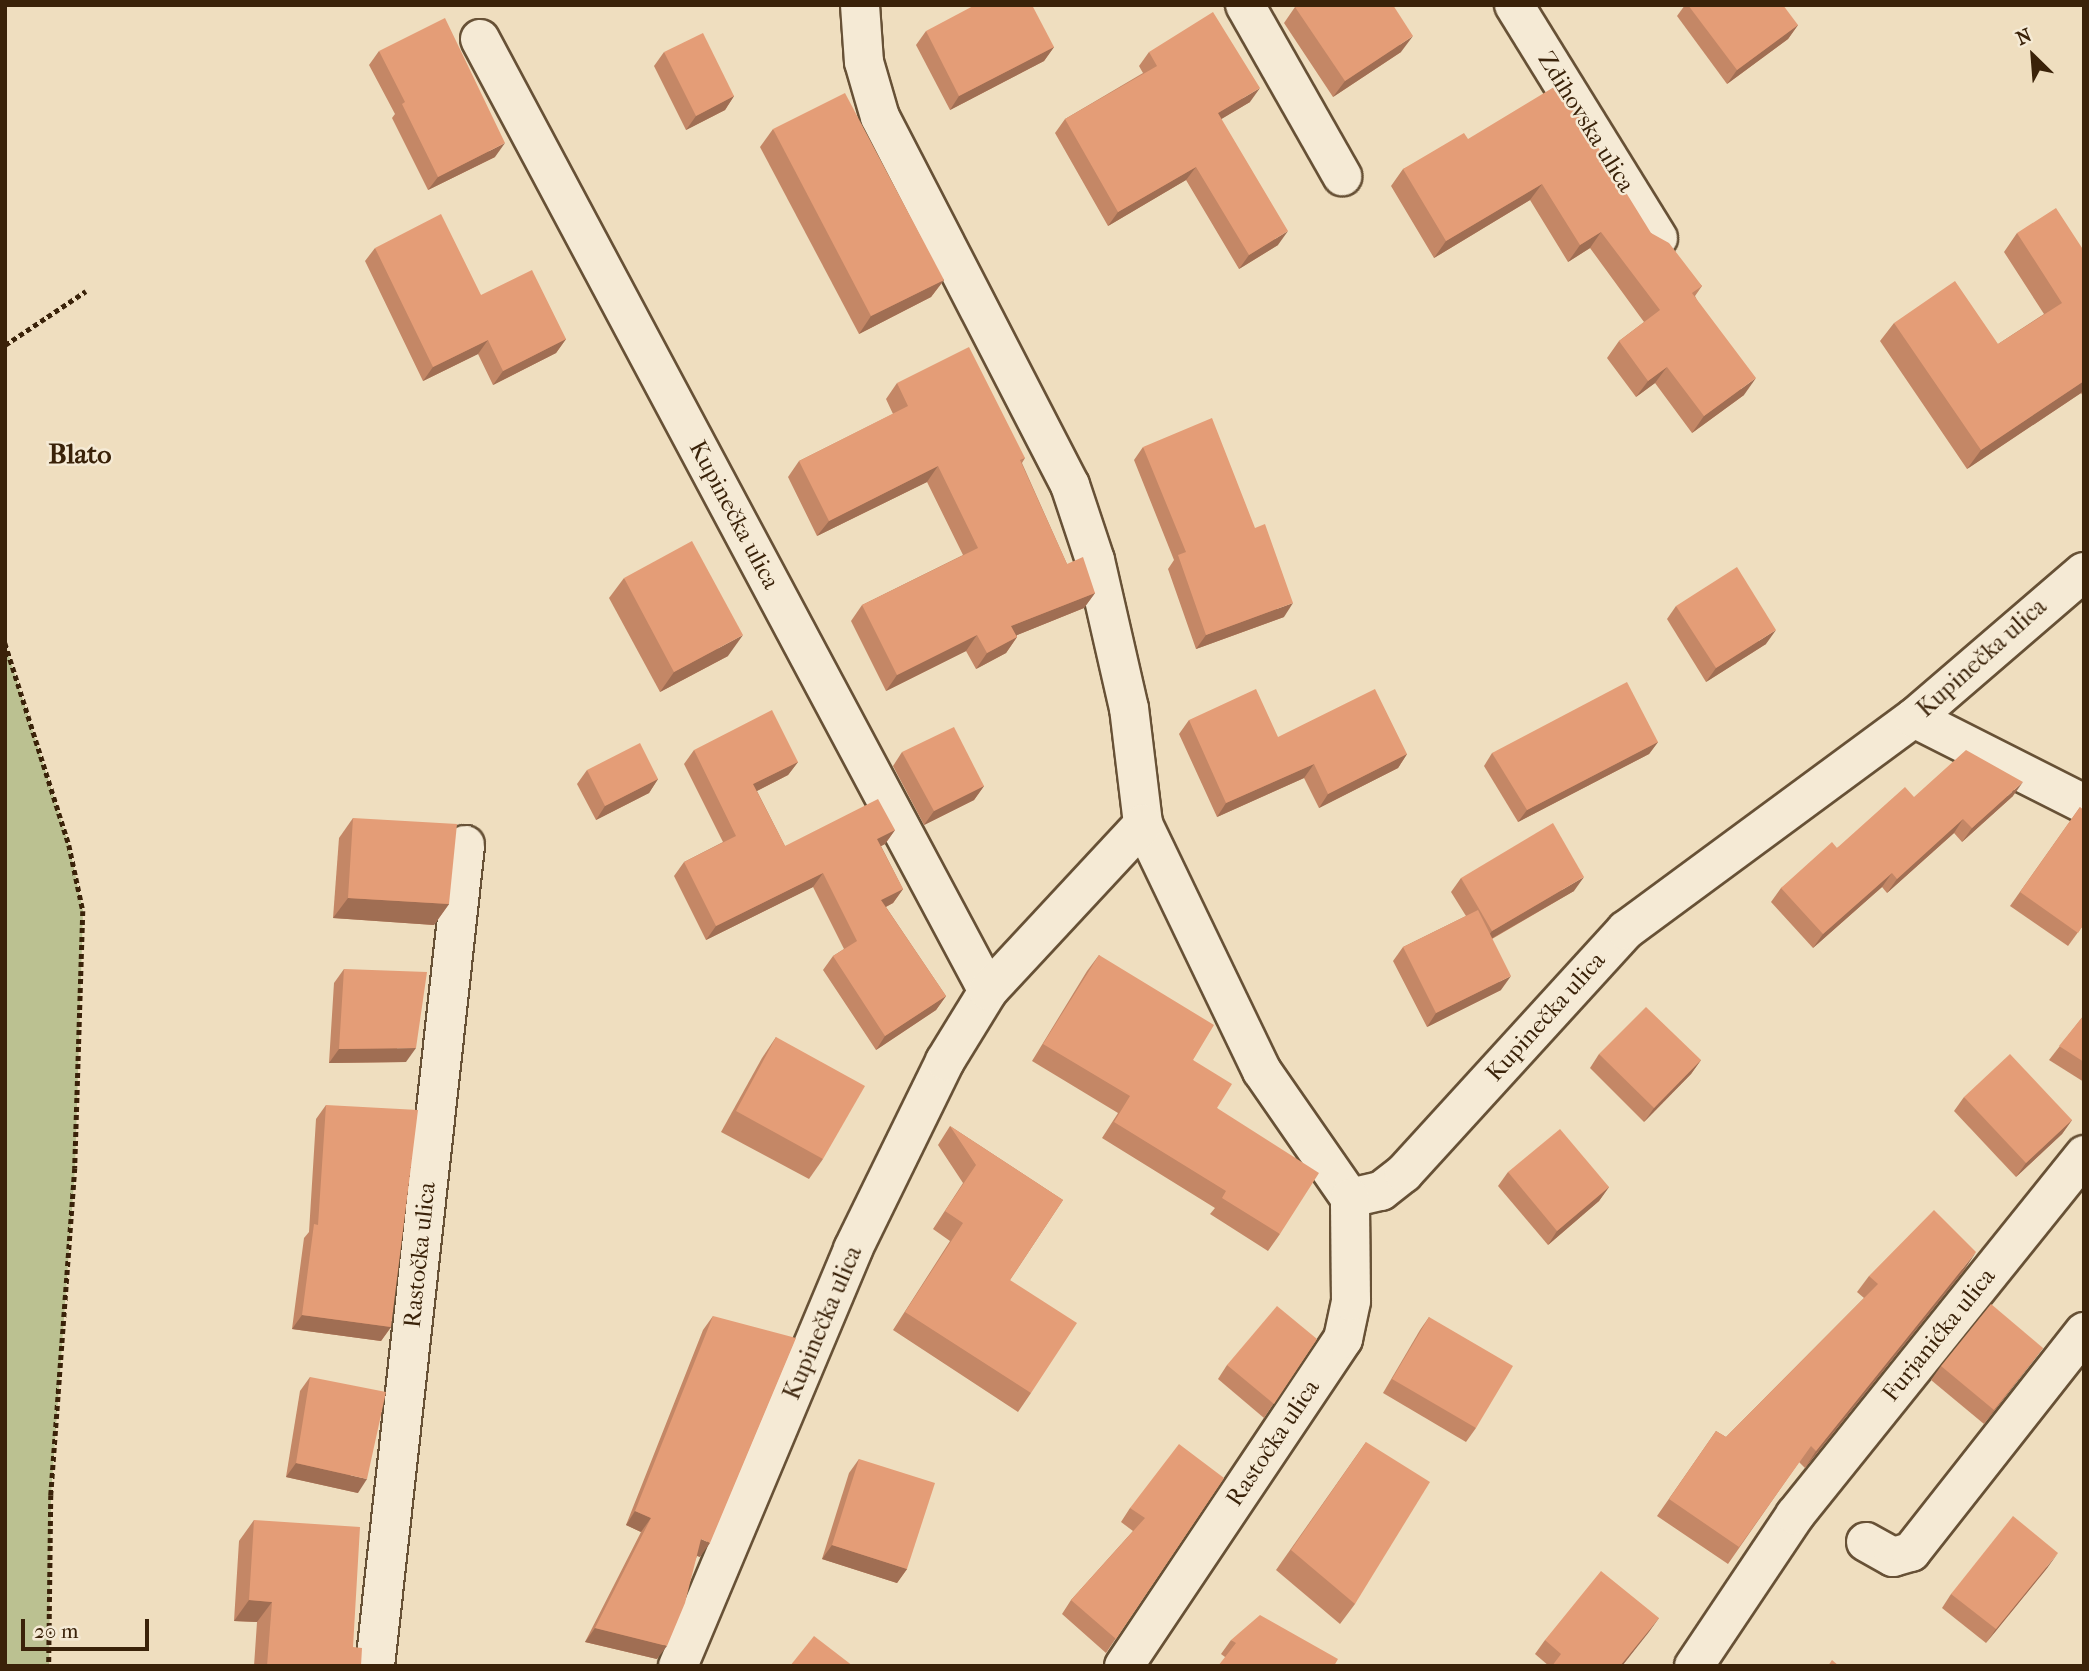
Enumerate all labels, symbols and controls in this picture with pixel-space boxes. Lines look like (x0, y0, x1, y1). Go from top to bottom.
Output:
north arrow (1998, 21, 2068, 91)
text: N (2013, 24, 2035, 50)
street label: Zdihovska ulica (1531, 47, 1641, 197)
street label: Kupinečka ulica (683, 436, 785, 594)
district label: Blato (48, 437, 112, 471)
street label: Kupinečka ulica (1911, 592, 2053, 724)
street label: Kupinečka ulica (1480, 946, 1612, 1088)
street label: Rastočka ulica (398, 1181, 442, 1329)
street label: Kupinečka ulica (778, 1242, 868, 1404)
street label: Furjanićka ulica (1877, 1263, 2001, 1407)
street label: Rastočka ulica (1220, 1374, 1326, 1512)
scale bar (24, 1604, 152, 1648)
text: 20 m (34, 1619, 78, 1643)

